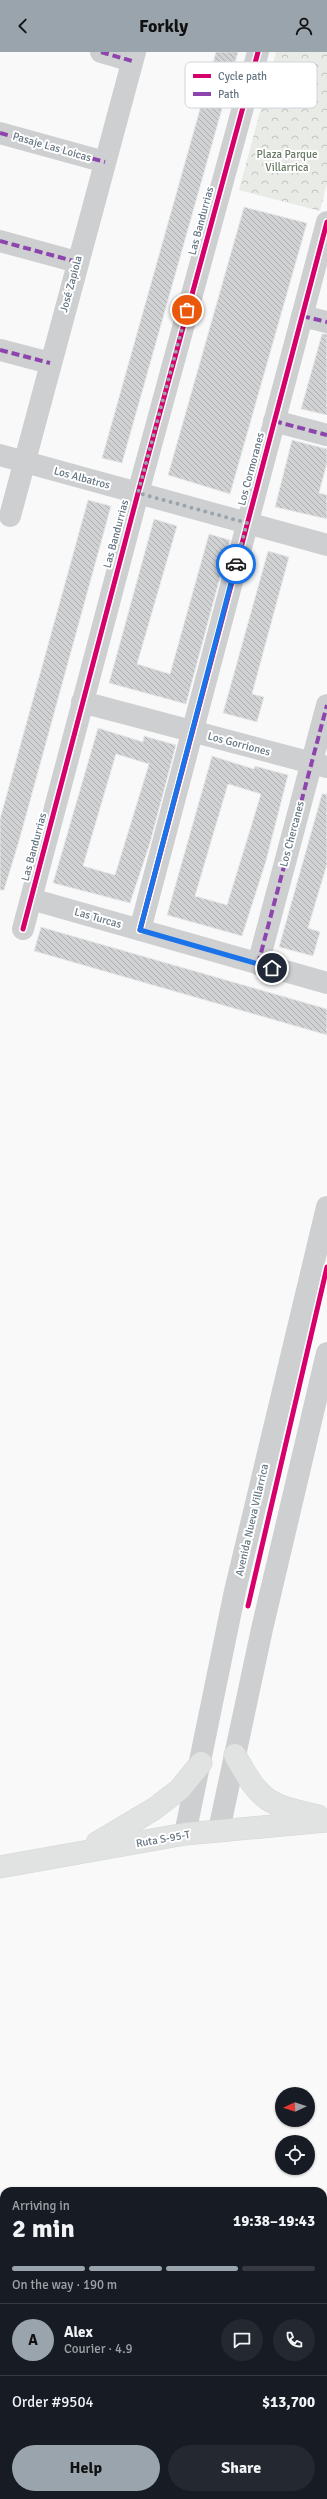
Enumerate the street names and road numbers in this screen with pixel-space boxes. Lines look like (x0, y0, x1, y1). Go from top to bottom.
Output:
street label: Pasaje Las Loicas (11, 130, 93, 164)
street label: Las Bandurrias (186, 185, 216, 257)
street label: José Zapiola (57, 254, 85, 314)
street label: Los Cormoranes (235, 431, 267, 507)
street label: Los Albatros (52, 464, 112, 492)
street label: Las Bandurrias (101, 498, 131, 570)
street label: Los Gorriones (206, 729, 272, 759)
street label: Los Chercanes (277, 800, 307, 868)
street label: Las Bandurrias (19, 811, 49, 883)
street label: Las Turcas (73, 905, 123, 931)
street label: Avenida Nueva Villarrica (233, 1462, 271, 1577)
street label: Ruta S-95-T (135, 1828, 192, 1850)

